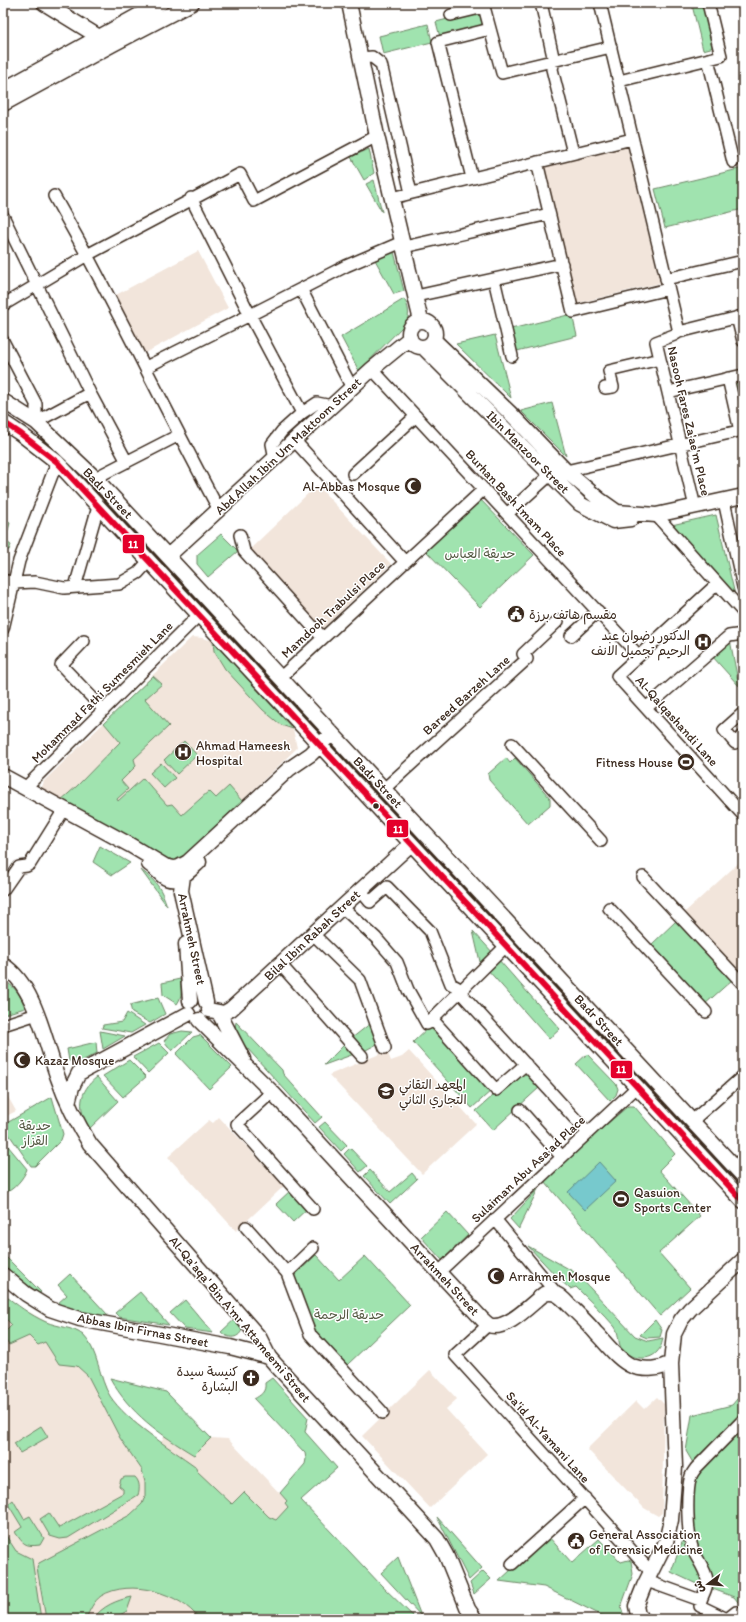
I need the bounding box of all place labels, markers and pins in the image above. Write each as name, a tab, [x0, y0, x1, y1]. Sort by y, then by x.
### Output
mosque icon: Al-Abbas Mosque	[403, 476, 423, 496]
place label: Al-Abbas Mosque	[303, 479, 400, 494]
public building icon: مقسم هاتف برزة	[506, 604, 526, 624]
place label: مقسم هاتف برزة	[529, 607, 617, 625]
place label: الدكتور رضوان عبد الرحيم تجميل الانف	[591, 628, 690, 661]
hospital icon: الدكتور رضوان عبد الرحيم تجميل الانف	[693, 632, 713, 652]
place label: Ahmad Hameesh Hospital	[196, 738, 290, 768]
hospital icon: Ahmad Hameesh Hospital	[173, 742, 193, 762]
sports icon: Fitness House	[676, 752, 696, 772]
place label: Fitness House	[596, 755, 673, 770]
unlabelled marker	[371, 801, 381, 811]
mosque icon: Kazaz Mosque	[12, 1050, 32, 1070]
place label: Kazaz Mosque	[35, 1053, 114, 1068]
place label: المعهد التقاني التجاري الثاني	[399, 1077, 467, 1111]
school or university icon: المعهد التقاني التجاري الثاني	[376, 1081, 396, 1101]
place label: Qasuion Sports Center	[634, 1185, 712, 1215]
sports icon: Qasuion Sports Center	[611, 1189, 631, 1209]
mosque icon: Arrahmeh Mosque	[486, 1266, 506, 1286]
place label: Arrahmeh Mosque	[509, 1269, 610, 1284]
place label: كنيسة سيدة البشارة	[176, 1364, 238, 1395]
church icon: كنيسة سيدة البشارة	[241, 1368, 261, 1388]
place label: General Association of Forensic Medicine	[589, 1527, 703, 1557]
public building icon: General Association of Forensic Medicine	[566, 1531, 586, 1551]

